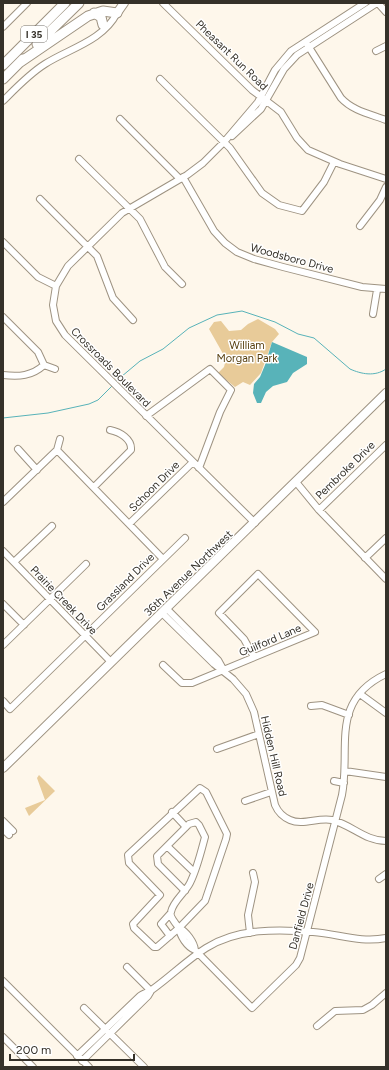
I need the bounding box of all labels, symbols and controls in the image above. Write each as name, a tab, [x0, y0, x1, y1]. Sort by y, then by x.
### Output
street label: Pheasant Run Road	[193, 18, 270, 93]
road number: I 35	[21, 26, 47, 42]
street label: Woodsboro Drive	[249, 241, 335, 276]
street label: Crossroads Boulevard	[68, 325, 153, 410]
park label: William Morgan Park	[216, 339, 278, 365]
street label: Pembroke Drive	[313, 439, 378, 502]
street label: Schoon Drive	[126, 458, 182, 514]
street label: 36th Avenue Northwest	[141, 528, 235, 619]
street label: Grassland Drive	[94, 551, 157, 614]
street label: Prairie Creek Drive	[28, 563, 100, 637]
street label: Guilford Lane	[237, 622, 303, 659]
street label: Hidden Hill Road	[258, 715, 289, 798]
street label: Danfield Drive	[286, 881, 317, 951]
scale bar	[10, 1036, 134, 1062]
text: 200 m	[16, 1043, 51, 1057]

